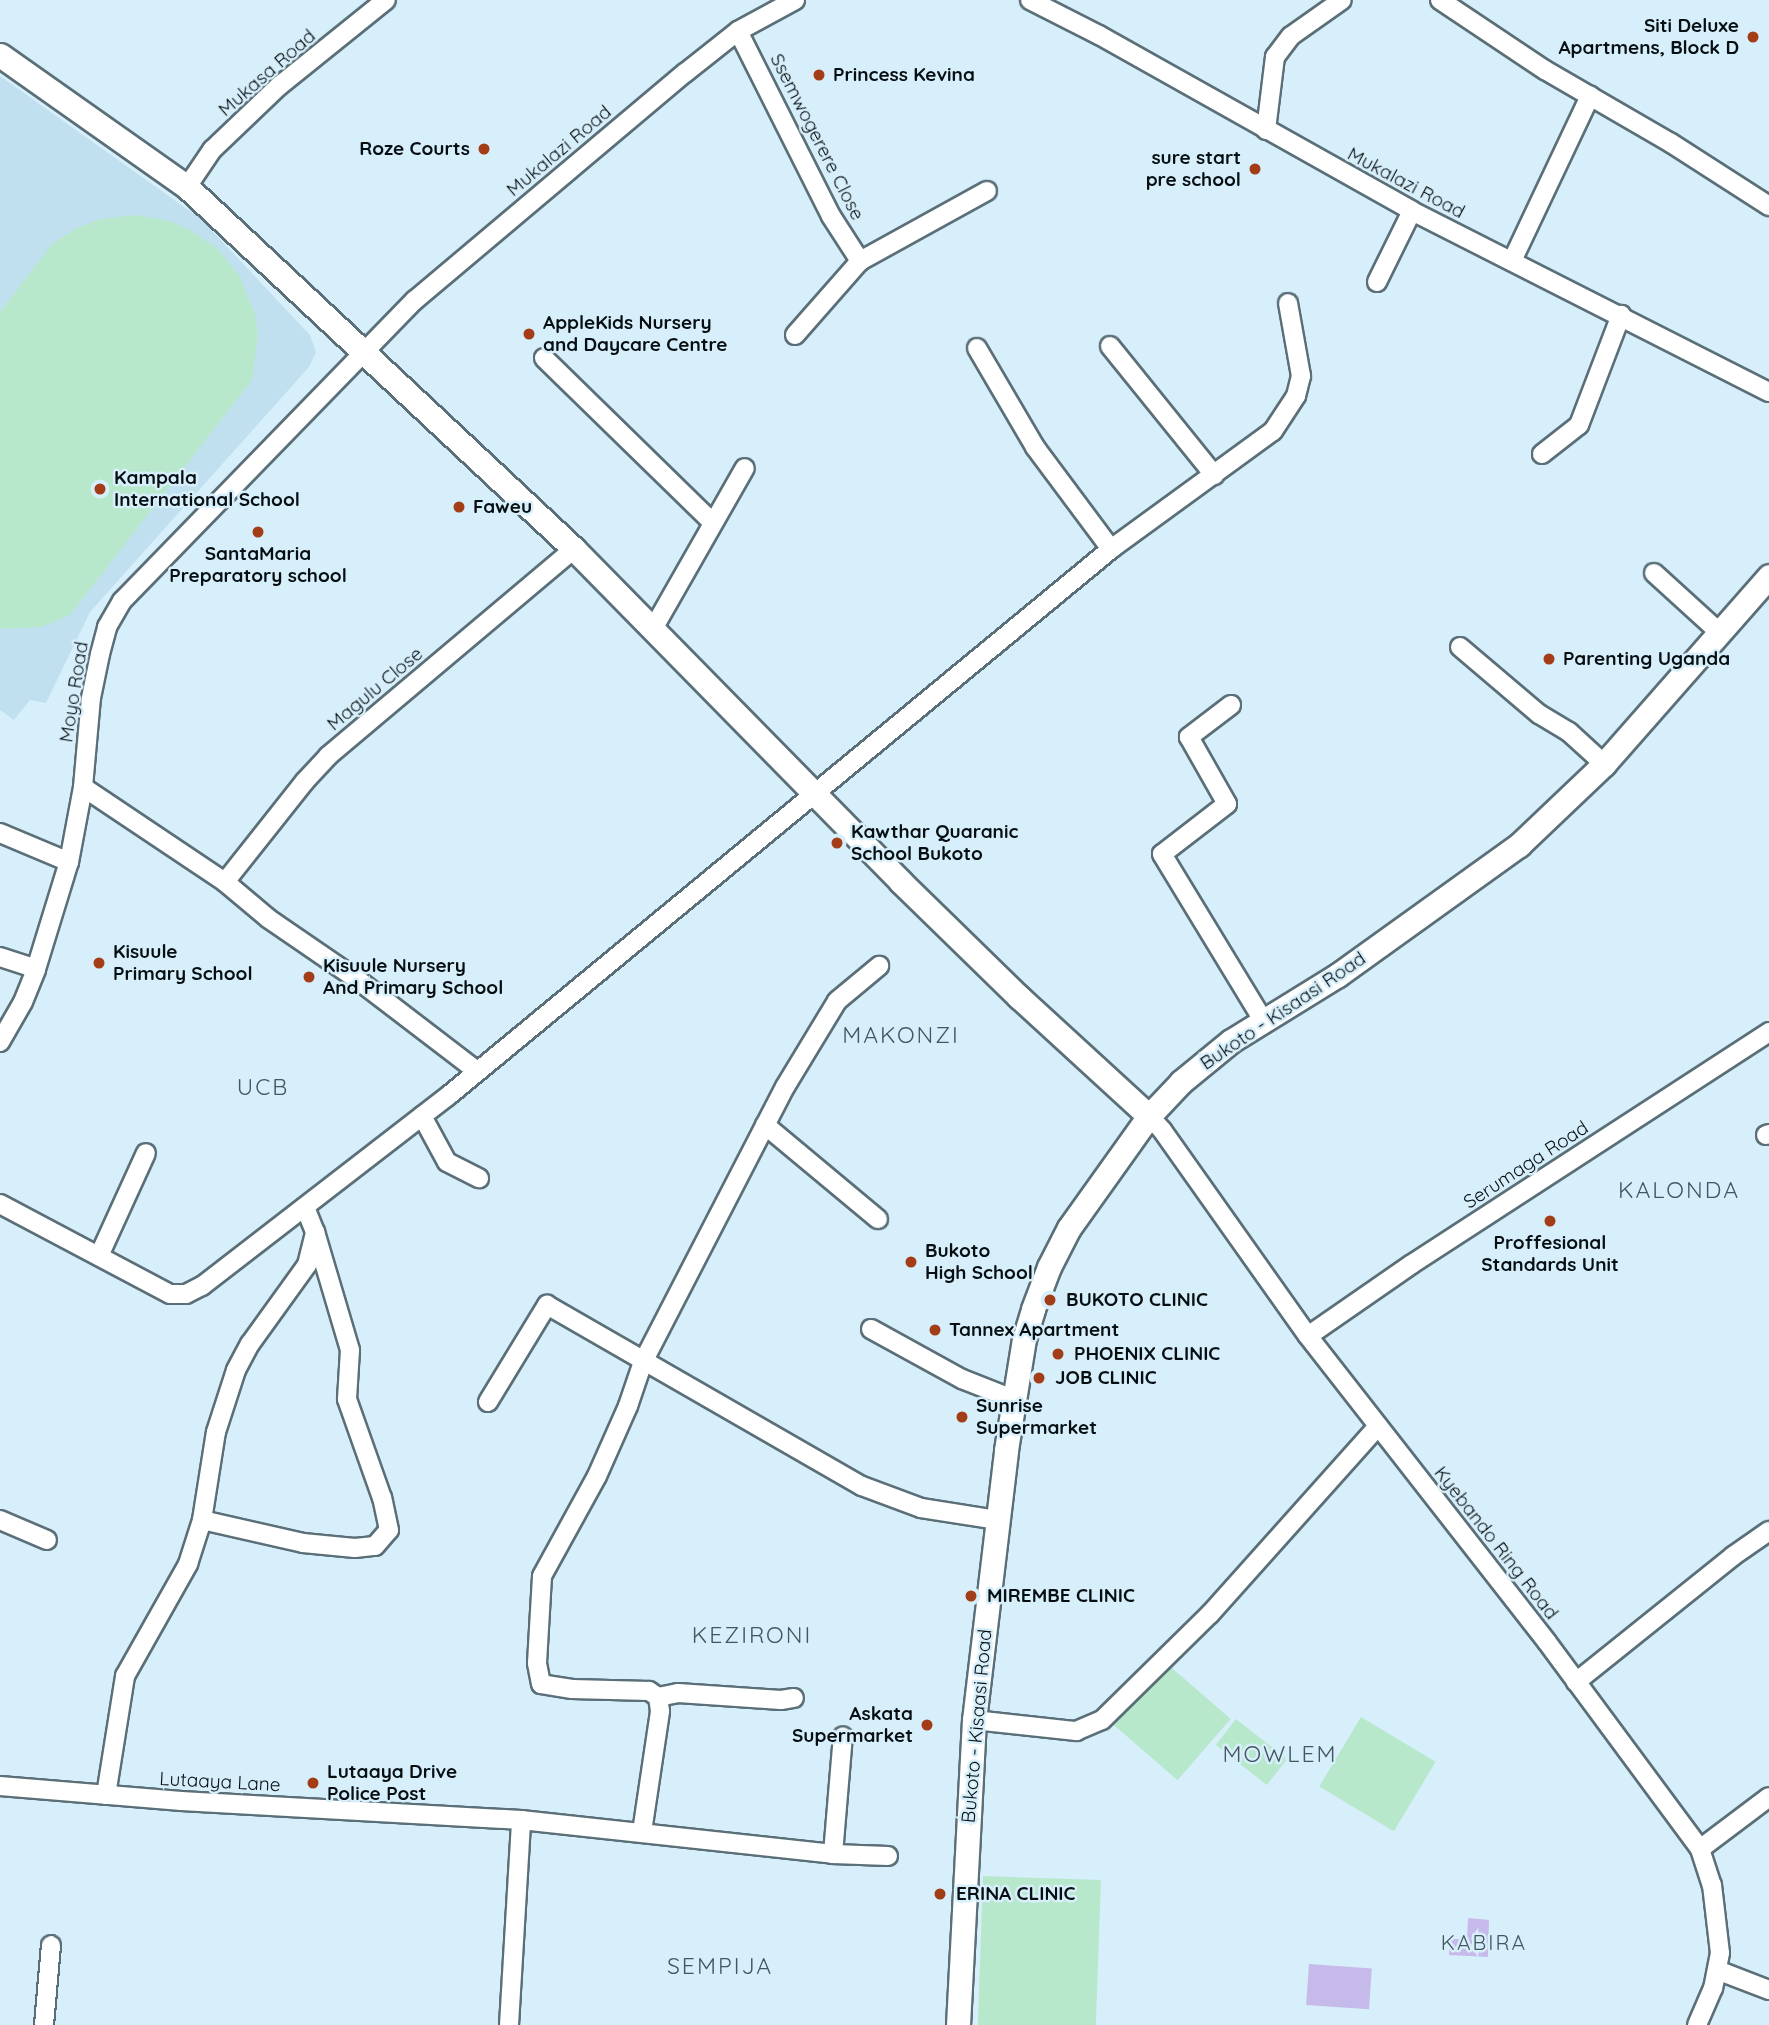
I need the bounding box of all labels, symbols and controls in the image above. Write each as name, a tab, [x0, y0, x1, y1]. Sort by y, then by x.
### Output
place label: Siti Deluxe Apartmens, Block D	[1558, 15, 1739, 59]
street label: Mukasa Road	[214, 25, 320, 121]
marker: Siti Deluxe Apartmens, Block D	[1745, 29, 1761, 45]
street label: Ssemwogerere Close	[765, 50, 869, 224]
place label: Princess Kevina	[833, 64, 975, 86]
marker: Princess Kevina	[811, 67, 827, 83]
street label: Mukalazi Road	[502, 101, 616, 201]
place label: Roze Courts	[359, 138, 470, 160]
marker: Roze Courts	[476, 141, 492, 157]
street label: Mukalazi Road	[1343, 143, 1469, 223]
place label: sure start pre school	[1146, 147, 1241, 191]
marker: sure start pre school	[1247, 161, 1263, 177]
place label: AppleKids Nursery and Daycare Centre	[543, 312, 728, 356]
marker: AppleKids Nursery and Daycare Centre	[521, 326, 537, 342]
place label: Kampala International School	[114, 467, 300, 511]
marker: Kampala International School	[92, 481, 108, 497]
place label: Faweu	[473, 496, 532, 518]
marker: Faweu	[451, 499, 467, 515]
marker: SantaMaria Preparatory school	[250, 524, 266, 540]
place label: SantaMaria Preparatory school	[169, 543, 347, 587]
street label: Moyo Road	[55, 640, 93, 744]
street label: Magulu Close	[323, 642, 427, 736]
place label: Parenting Uganda	[1563, 648, 1730, 670]
marker: Parenting Uganda	[1541, 651, 1557, 667]
place label: Kawthar Quaranic School Bukoto	[851, 821, 1018, 865]
marker: Kawthar Quaranic School Bukoto	[829, 835, 845, 851]
place label: Kisuule Primary School	[113, 941, 253, 985]
street label: Bukoto - Kisaasi Road	[1196, 947, 1370, 1075]
marker: Kisuule Primary School	[91, 955, 107, 971]
place label: Kisuule Nursery And Primary School	[323, 955, 503, 999]
marker: Kisuule Nursery And Primary School	[301, 969, 317, 985]
district label: MAKONZI	[843, 1021, 959, 1049]
district label: UCB	[237, 1073, 289, 1101]
street label: Serumaga Road	[1459, 1116, 1593, 1214]
district label: KALONDA	[1619, 1176, 1739, 1204]
marker: Proffesional Standards Unit	[1542, 1213, 1558, 1229]
place label: Proffesional Standards Unit	[1481, 1232, 1619, 1276]
place label: Bukoto High School	[925, 1240, 1033, 1284]
marker: Bukoto High School	[903, 1254, 919, 1270]
place label: BUKOTO CLINIC	[1066, 1289, 1208, 1311]
marker: BUKOTO CLINIC	[1040, 1290, 1060, 1310]
place label: Tannex Apartment	[949, 1319, 1119, 1341]
marker: Tannex Apartment	[927, 1322, 943, 1338]
place label: PHOENIX CLINIC	[1074, 1343, 1220, 1365]
marker: PHOENIX CLINIC	[1048, 1344, 1068, 1364]
place label: JOB CLINIC	[1055, 1367, 1157, 1389]
marker: JOB CLINIC	[1029, 1368, 1049, 1388]
place label: Sunrise Supermarket	[976, 1395, 1097, 1439]
marker: Sunrise Supermarket	[954, 1409, 970, 1425]
street label: Kyebando Ring Road	[1429, 1462, 1563, 1624]
place label: MIREMBE CLINIC	[987, 1585, 1135, 1607]
marker: MIREMBE CLINIC	[961, 1586, 981, 1606]
district label: KEZIRONI	[693, 1621, 811, 1649]
street label: Bukoto - Kisaasi Road	[957, 1628, 997, 1824]
place label: Askata Supermarket	[792, 1703, 913, 1747]
marker: Askata Supermarket	[919, 1717, 935, 1733]
district label: MOWLEM	[1223, 1740, 1337, 1768]
place label: Lutaaya Drive Police Post	[327, 1761, 457, 1805]
street label: Lutaaya Lane	[159, 1767, 281, 1797]
marker: Lutaaya Drive Police Post	[305, 1775, 321, 1791]
place label: ERINA CLINIC	[956, 1883, 1075, 1905]
marker: ERINA CLINIC	[930, 1884, 950, 1904]
district label: KABIRA	[1442, 1929, 1526, 1955]
district label: SEMPIJA	[668, 1952, 772, 1980]

